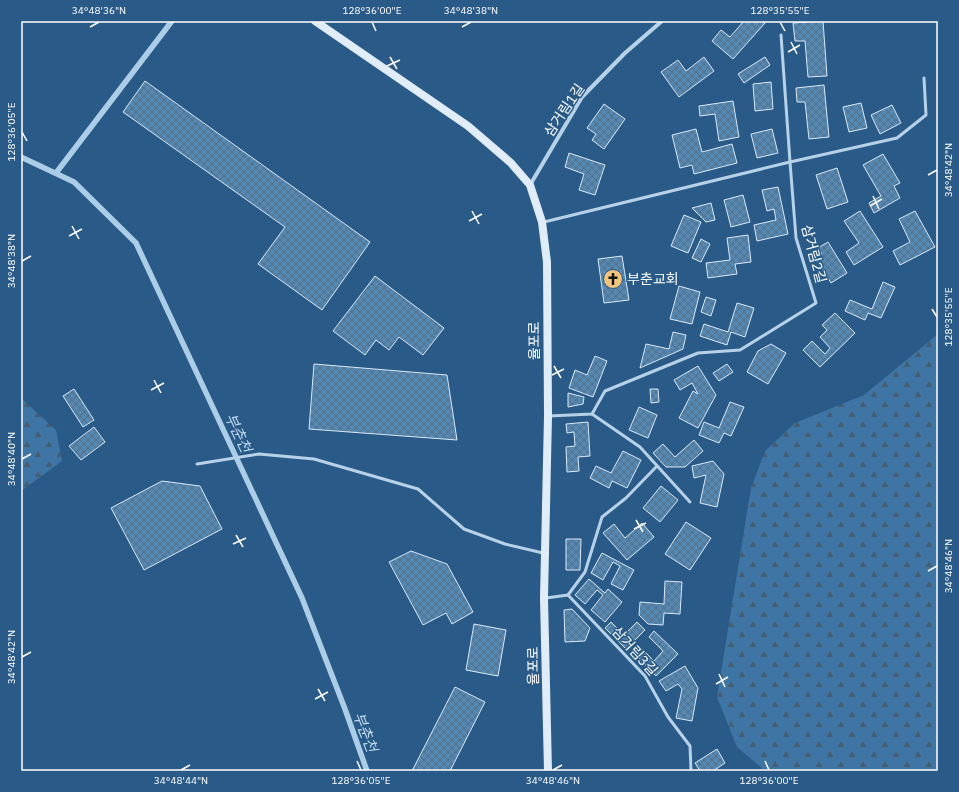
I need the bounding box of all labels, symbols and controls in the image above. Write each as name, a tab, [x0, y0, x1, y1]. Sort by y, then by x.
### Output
text: 34°48'36"N	[72, 4, 126, 17]
text: 128°36'00"E	[342, 4, 402, 17]
text: 34°48'38"N	[444, 4, 498, 17]
text: 128°35'55"E	[750, 4, 810, 17]
street label: 삼거림1길	[540, 80, 588, 140]
text: 128°36'05"E	[5, 102, 18, 162]
text: 34°48'42"N	[942, 143, 955, 197]
street label: 삼거림2길	[798, 223, 830, 285]
text: 34°48'38"N	[5, 234, 18, 288]
church icon: 부춘교회	[602, 268, 624, 290]
place label: 부춘교회	[627, 270, 679, 288]
text: 128°35'55"E	[942, 287, 955, 347]
street label: 율포로	[525, 322, 543, 360]
water label: 부춘천	[221, 410, 257, 458]
text: 34°48'40"N	[5, 432, 18, 486]
text: 34°48'46"N	[942, 539, 955, 593]
street label: 삼거림3길	[608, 623, 662, 679]
text: 34°48'42"N	[5, 630, 18, 684]
street label: 율포로	[524, 646, 542, 685]
water label: 부춘천	[349, 709, 383, 757]
text: 34°48'44"N	[154, 774, 208, 787]
text: 128°36'05"E	[331, 774, 391, 787]
text: 34°48'46"N	[526, 774, 580, 787]
text: 128°36'00"E	[739, 774, 799, 787]

